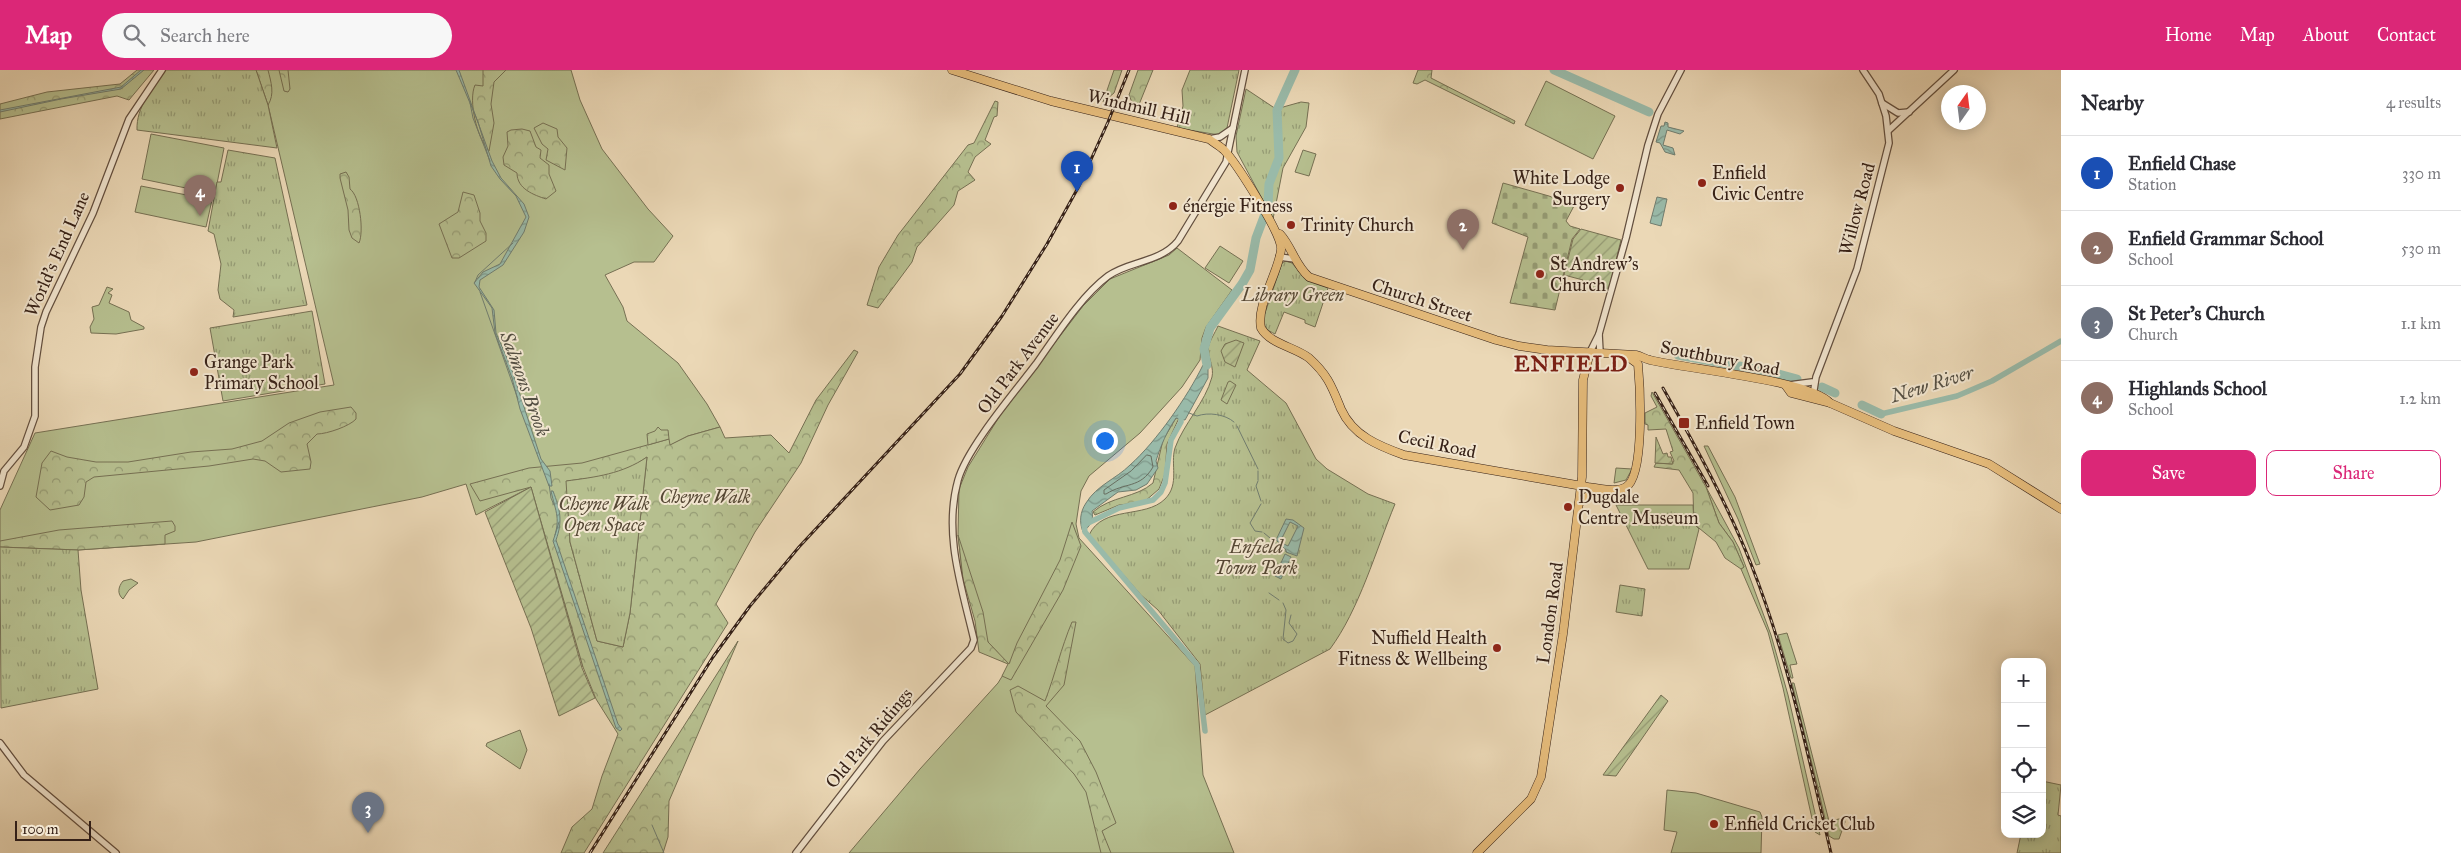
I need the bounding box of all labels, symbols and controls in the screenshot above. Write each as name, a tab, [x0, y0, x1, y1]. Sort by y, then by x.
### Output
search box	[102, 13, 452, 58]
text: Map	[25, 20, 72, 50]
icon: search	[120, 21, 148, 49]
text: Search here	[160, 24, 250, 47]
text: Home	[2165, 24, 2212, 46]
text: Map	[2240, 24, 2275, 46]
text: About	[2303, 24, 2349, 46]
text: Contact	[2377, 24, 2436, 46]
street label: Windmill Hill	[1085, 84, 1193, 130]
north arrow	[1941, 85, 1986, 130]
text: Nearby	[2081, 90, 2144, 116]
text: 4 results	[2386, 93, 2441, 112]
pin: 1	[1061, 151, 1093, 192]
text: Enfield Chase	[2128, 152, 2236, 175]
street label: Willow Road	[1834, 160, 1880, 258]
place label: Enfield Civic Centre	[1712, 162, 1804, 205]
text: 1	[2094, 164, 2100, 183]
text: 330 m	[2402, 164, 2441, 183]
place label: White Lodge Surgery	[1513, 167, 1611, 211]
pin: 4	[184, 175, 216, 216]
text: Station	[2128, 175, 2176, 194]
marker: Enfield Civic Centre	[1696, 177, 1708, 189]
marker: White Lodge Surgery	[1614, 182, 1626, 194]
street label: World's End Lane	[20, 188, 94, 320]
place label: énergie Fitness	[1183, 195, 1293, 218]
marker: énergie Fitness	[1167, 200, 1179, 212]
pin: 2	[1447, 209, 1479, 250]
place label: Trinity Church	[1301, 214, 1414, 236]
marker: Trinity Church	[1285, 219, 1297, 231]
text: Enfield Grammar School	[2128, 227, 2324, 250]
text: 2	[2093, 239, 2101, 258]
text: 530 m	[2401, 239, 2441, 258]
text: School	[2128, 250, 2173, 269]
place label: St Andrew's Church	[1550, 253, 1639, 296]
marker: St Andrew's Church	[1534, 268, 1546, 280]
street label: Church Street	[1369, 273, 1476, 327]
park label: Library Green	[1241, 284, 1345, 306]
text: St Peter's Church	[2128, 302, 2265, 325]
street label: Old Park Avenue	[973, 308, 1063, 418]
text: 3	[2094, 314, 2100, 333]
text: 1.1 km	[2401, 314, 2441, 333]
text: Church	[2128, 325, 2178, 344]
water label: Salmons Brook	[495, 327, 555, 440]
street label: Southbury Road	[1658, 336, 1782, 380]
district label: ENFIELD	[1514, 350, 1628, 377]
place label: Grange Park Primary School	[204, 351, 319, 394]
water label: New River	[1887, 360, 1977, 408]
marker: Grange Park Primary School	[188, 366, 200, 378]
text: Highlands School	[2128, 377, 2267, 400]
text: 4	[2093, 389, 2101, 408]
text: 1.2 km	[2399, 389, 2441, 408]
text: School	[2128, 400, 2173, 419]
place label: Enfield Town	[1695, 412, 1795, 434]
marker: Enfield Town	[1677, 416, 1691, 430]
street label: Cecil Road	[1396, 425, 1478, 463]
your location	[1092, 428, 1118, 454]
button: Save	[2081, 450, 2256, 496]
button: Share	[2266, 450, 2441, 496]
park label: Cheyne Walk	[660, 486, 750, 508]
place label: Dugdale Centre Museum	[1578, 486, 1699, 529]
park label: Cheyne Walk Open Space	[559, 493, 649, 537]
marker: Dugdale Centre Museum	[1562, 501, 1574, 513]
park label: Enfield Town Park	[1214, 536, 1298, 579]
street label: London Road	[1532, 561, 1568, 665]
place label: Nuffield Health Fitness & Wellbeing	[1338, 627, 1488, 671]
marker: Nuffield Health Fitness & Wellbeing	[1491, 642, 1503, 654]
map controls	[2001, 658, 2046, 838]
button: +	[2001, 658, 2046, 703]
street label: Old Park Ridings	[821, 683, 918, 793]
button: −	[2001, 703, 2046, 748]
button: locate	[2001, 748, 2046, 793]
pin: 3	[352, 792, 384, 833]
button: layers	[2001, 793, 2046, 838]
place label: Enfield Cricket Club	[1724, 813, 1875, 835]
scale bar	[15, 818, 91, 841]
marker: Enfield Cricket Club	[1708, 818, 1720, 830]
text: 100 m	[22, 821, 59, 838]

